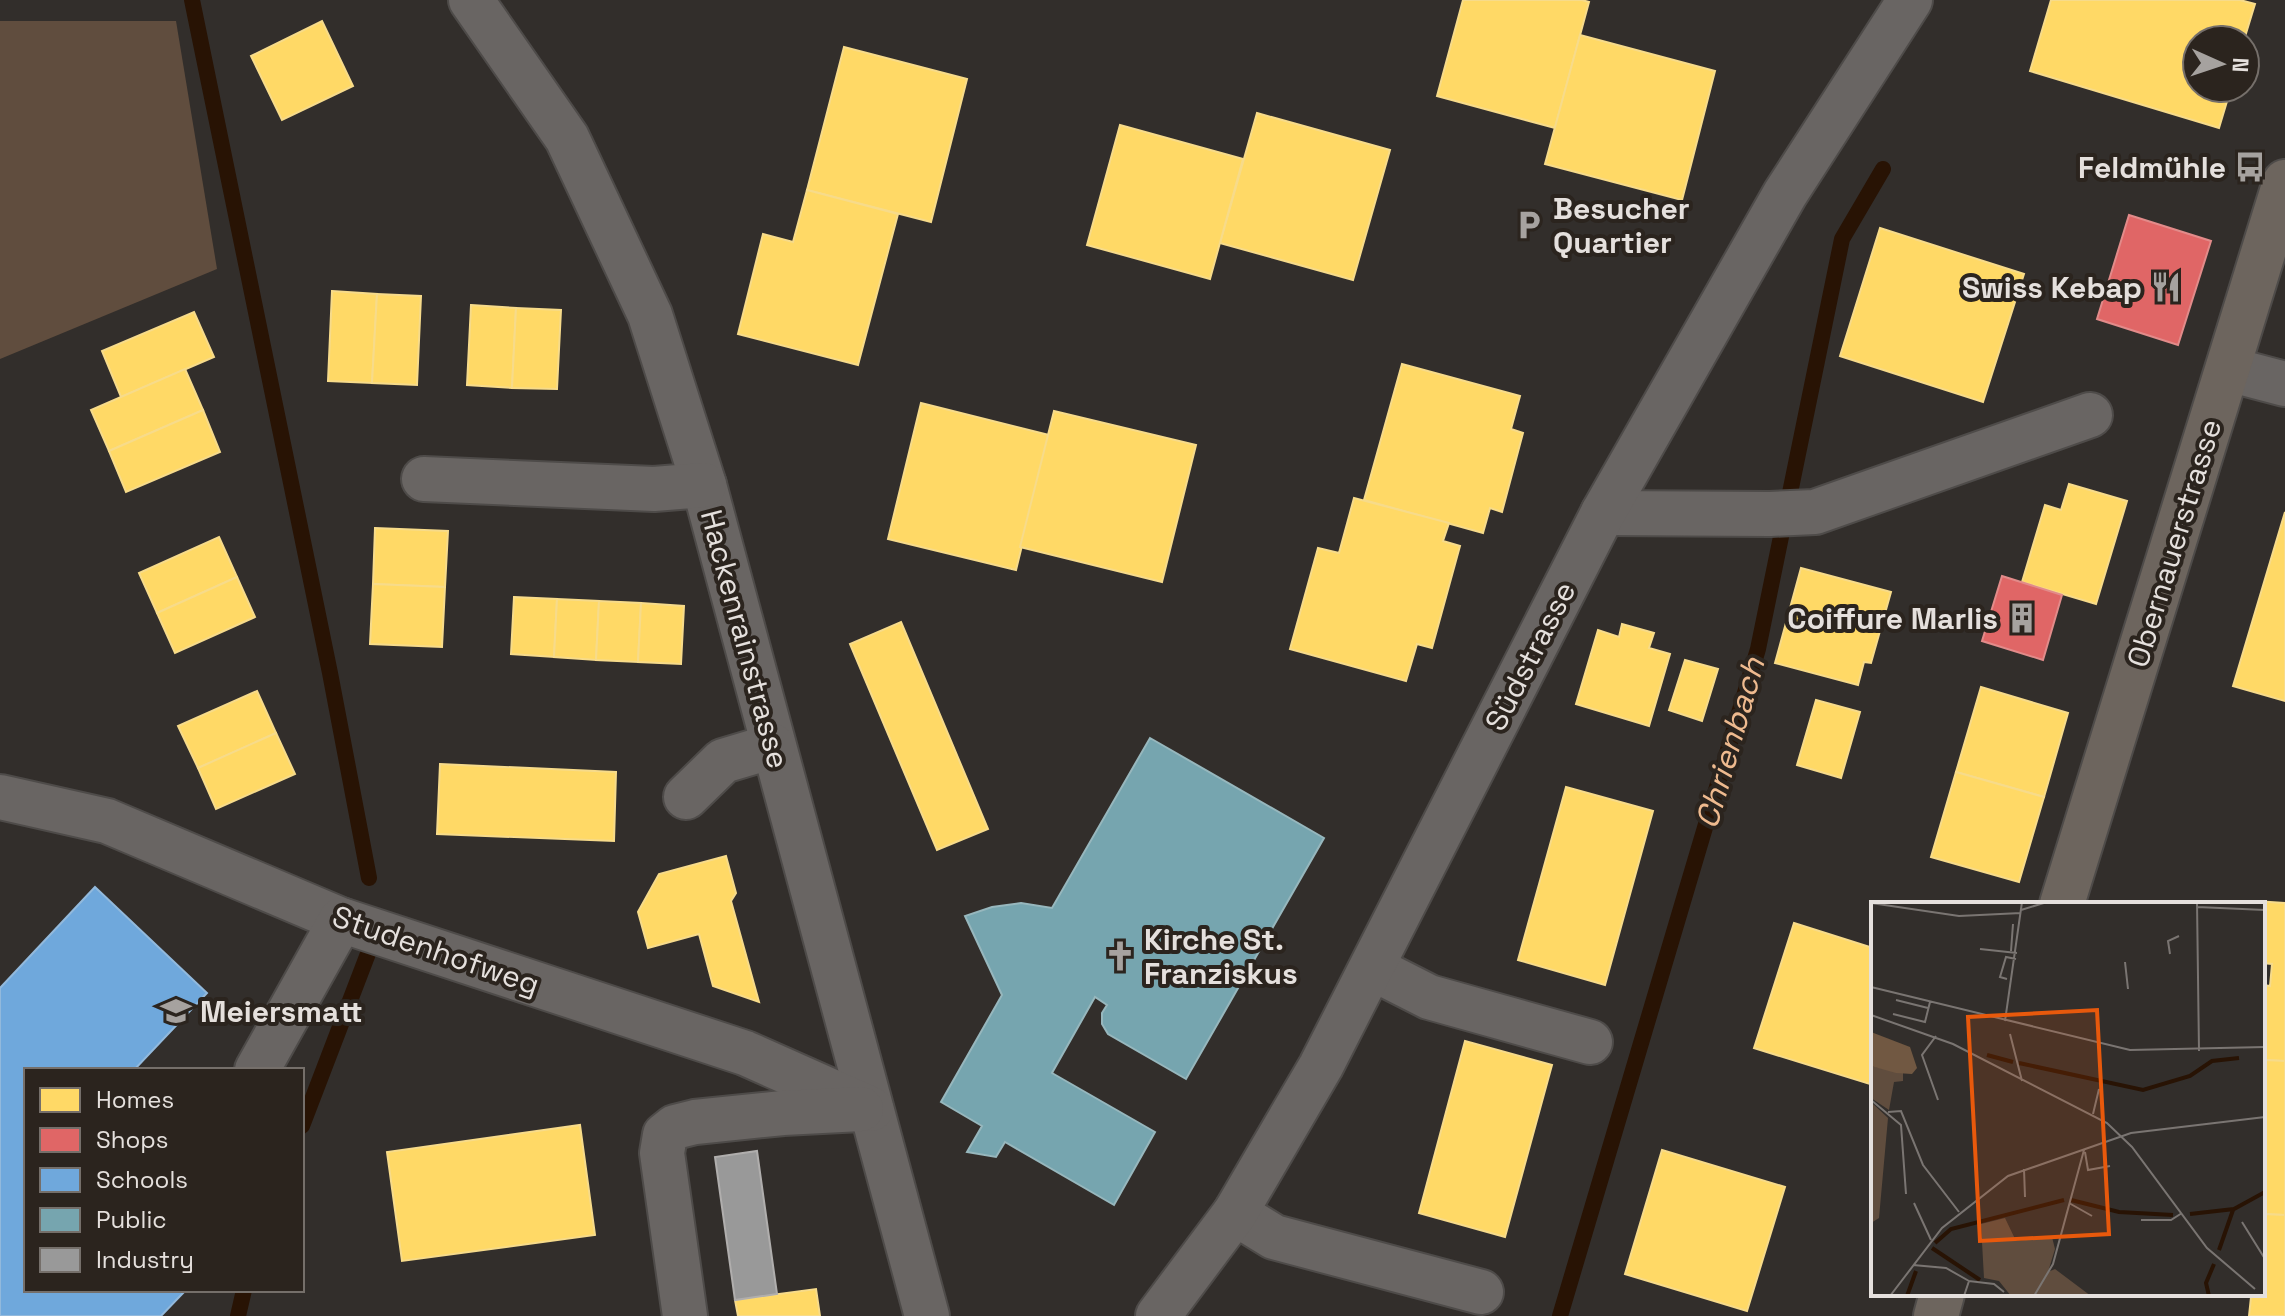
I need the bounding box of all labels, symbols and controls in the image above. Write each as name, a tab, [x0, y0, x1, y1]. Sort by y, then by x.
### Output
north arrow	[2181, 24, 2261, 104]
text: N	[2227, 57, 2255, 73]
place label: Feldmühle	[2078, 148, 2226, 187]
bus stop icon: Feldmühle	[2233, 150, 2267, 184]
place label: Besucher Quartier	[1553, 189, 1690, 262]
parking icon: Besucher Quartier	[1512, 208, 1546, 242]
place label: Swiss Kebap	[1962, 268, 2142, 307]
restaurant icon: Swiss Kebap	[2149, 270, 2183, 304]
street label: Obernauerstrasse	[2118, 414, 2230, 672]
street label: Hackenrainstrasse	[692, 505, 798, 773]
street label: Südstrasse	[1476, 575, 1584, 737]
place label: Coiffure Marlis	[1787, 599, 1998, 638]
building icon: Coiffure Marlis	[2005, 601, 2039, 635]
water label: Chrienbach	[1687, 652, 1774, 833]
street label: Studenhofweg	[327, 896, 545, 1004]
inset map	[1871, 902, 2265, 1296]
place label: Kirche St. Franziskus	[1144, 920, 1298, 993]
church icon: Kirche St. Franziskus	[1103, 939, 1137, 973]
place label: Meiersmatt	[200, 992, 363, 1031]
school or university icon: Meiersmatt	[159, 994, 193, 1028]
legend	[24, 1068, 304, 1292]
text: Homes	[96, 1084, 174, 1115]
text: Shops	[96, 1124, 168, 1155]
text: Schools	[96, 1164, 188, 1195]
text: Public	[96, 1204, 167, 1235]
text: Industry	[96, 1244, 194, 1275]

